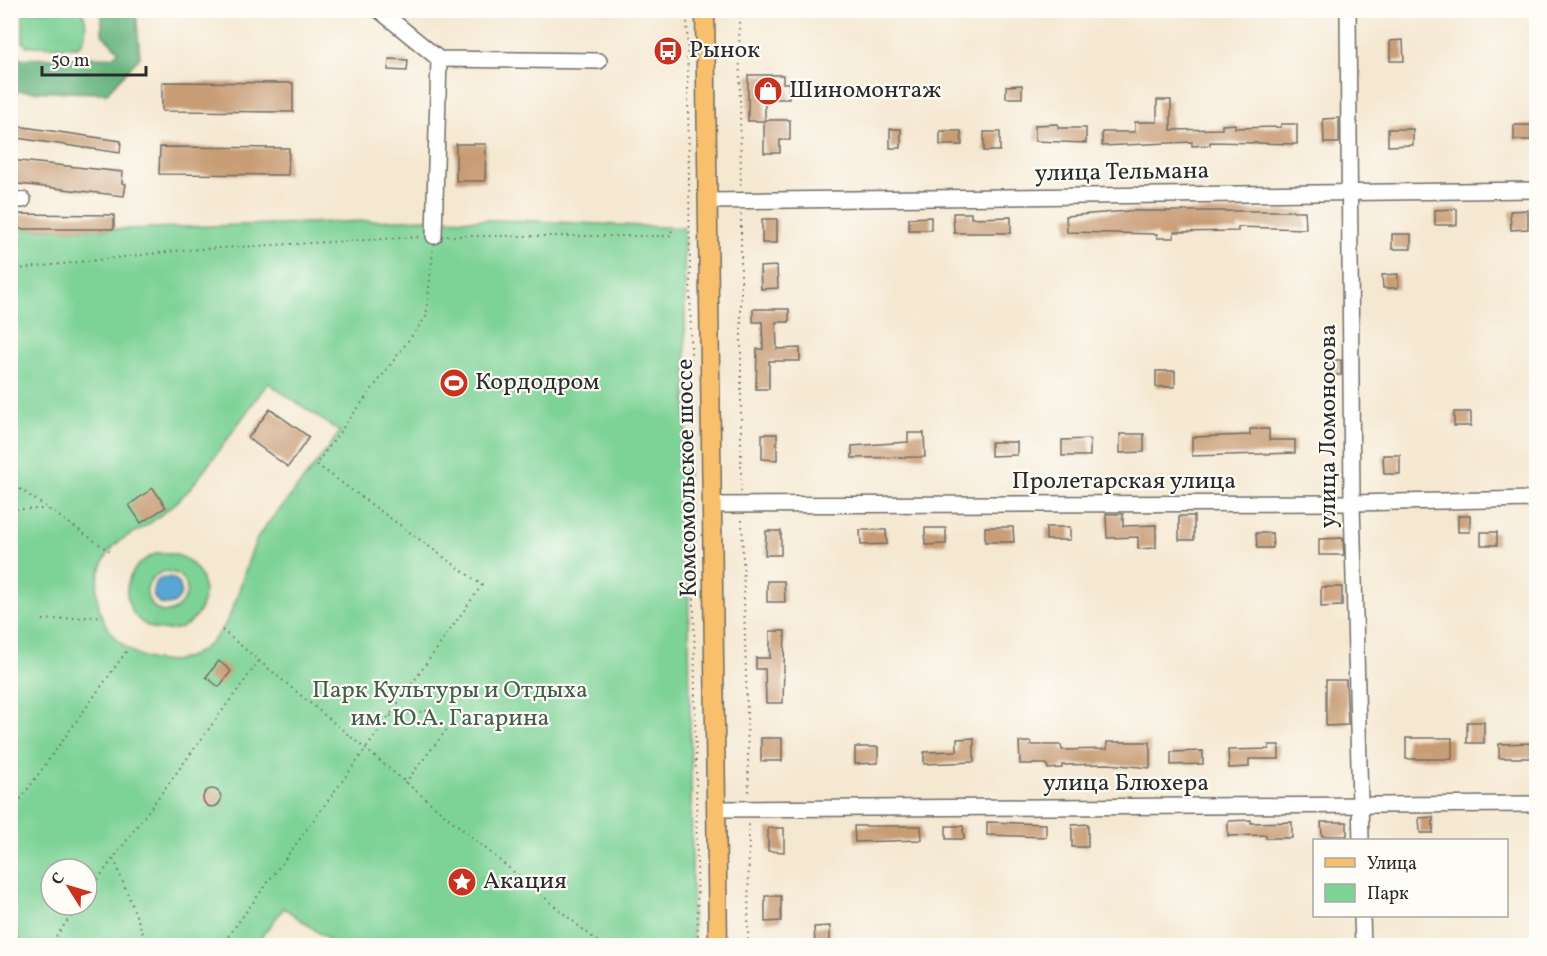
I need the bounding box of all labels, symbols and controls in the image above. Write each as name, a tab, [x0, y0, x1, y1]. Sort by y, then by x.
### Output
place label: Рынок	[689, 34, 760, 68]
bus stop icon: Рынок	[652, 35, 684, 67]
scale bar	[42, 39, 146, 77]
text: 50 m	[51, 49, 90, 74]
place label: Шиномонтаж	[789, 74, 941, 108]
shop icon: Шиномонтаж	[752, 75, 784, 107]
street label: улица Тельмана	[1034, 154, 1210, 192]
street label: улица Ломоносова	[1312, 324, 1346, 528]
street label: Комсомольское шоссе	[669, 358, 707, 598]
place label: Кордодром	[475, 366, 599, 400]
sports icon: Кордодром	[438, 367, 470, 399]
street label: Пролетарская улица	[1012, 465, 1236, 499]
park label: Парк Культуры и Отдыха им. Ю.А. Гагарина	[312, 674, 588, 736]
street label: улица Блюхера	[1043, 767, 1209, 801]
legend	[1313, 839, 1508, 917]
text: Улица	[1367, 852, 1417, 877]
north arrow	[39, 857, 99, 917]
place label: Акация	[483, 865, 567, 899]
place icon: Акация	[446, 866, 478, 898]
text: С	[47, 868, 71, 890]
text: Парк	[1367, 882, 1409, 907]

